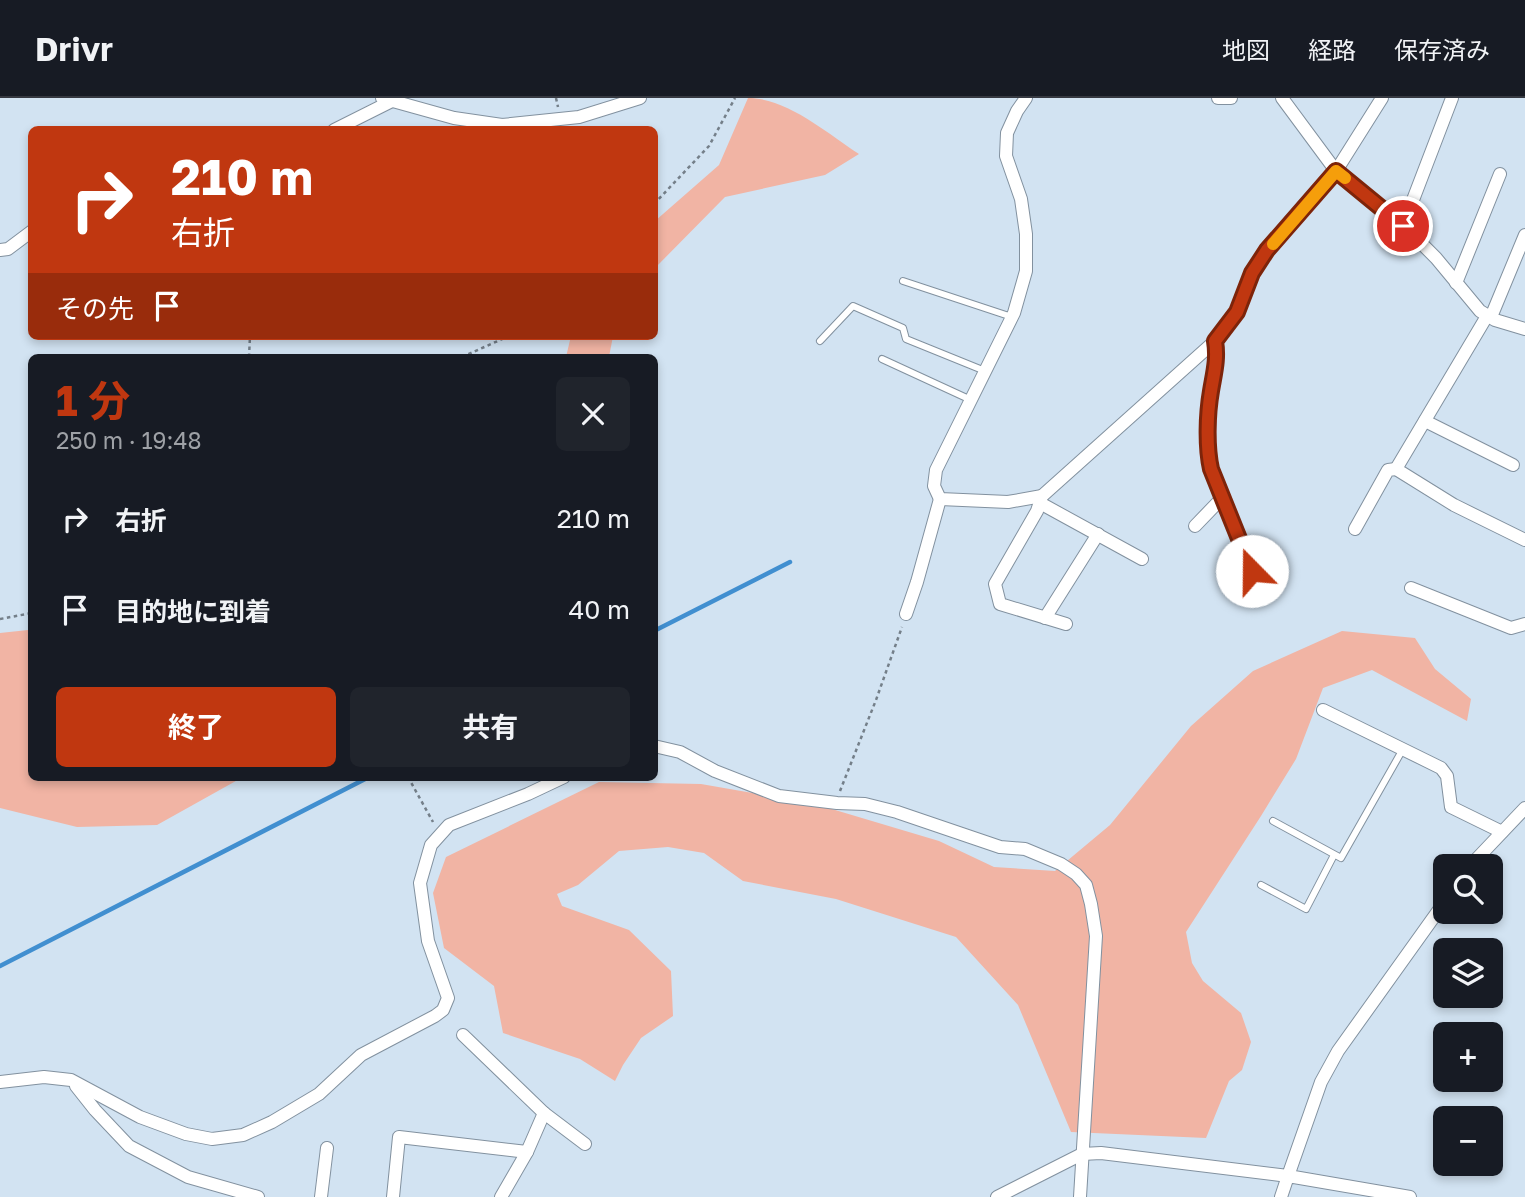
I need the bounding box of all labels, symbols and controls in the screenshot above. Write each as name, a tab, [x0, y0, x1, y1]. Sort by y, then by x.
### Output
text: Drivr	[35, 29, 113, 68]
text: 地図	[1222, 35, 1270, 64]
text: 経路	[1308, 35, 1356, 64]
text: 保存済み	[1394, 35, 1490, 64]
text: 210 m	[171, 147, 313, 206]
icon: right	[56, 154, 147, 245]
pin	[1373, 196, 1433, 256]
icon: arrive	[1384, 207, 1422, 245]
text: 右折	[171, 213, 235, 251]
icon: arrive	[148, 287, 186, 325]
text: その先	[56, 293, 134, 324]
text: 1 分	[56, 375, 130, 425]
button: close	[556, 377, 630, 451]
text: 250 m · 19:48	[56, 426, 201, 454]
icon: right	[56, 500, 94, 538]
text: 210 m	[557, 503, 630, 534]
text: 右折	[115, 505, 167, 536]
position arrow	[1215, 534, 1289, 608]
icon: arrive	[56, 591, 94, 629]
text: 40 m	[569, 594, 630, 625]
text: 目的地に到着	[115, 596, 271, 627]
button: 終了	[56, 687, 336, 767]
button: 共有	[350, 687, 630, 767]
map controls	[1433, 854, 1503, 1176]
button: search	[1433, 854, 1503, 924]
button: layers	[1433, 938, 1503, 1008]
button: +	[1433, 1022, 1503, 1092]
button: −	[1433, 1106, 1503, 1176]

